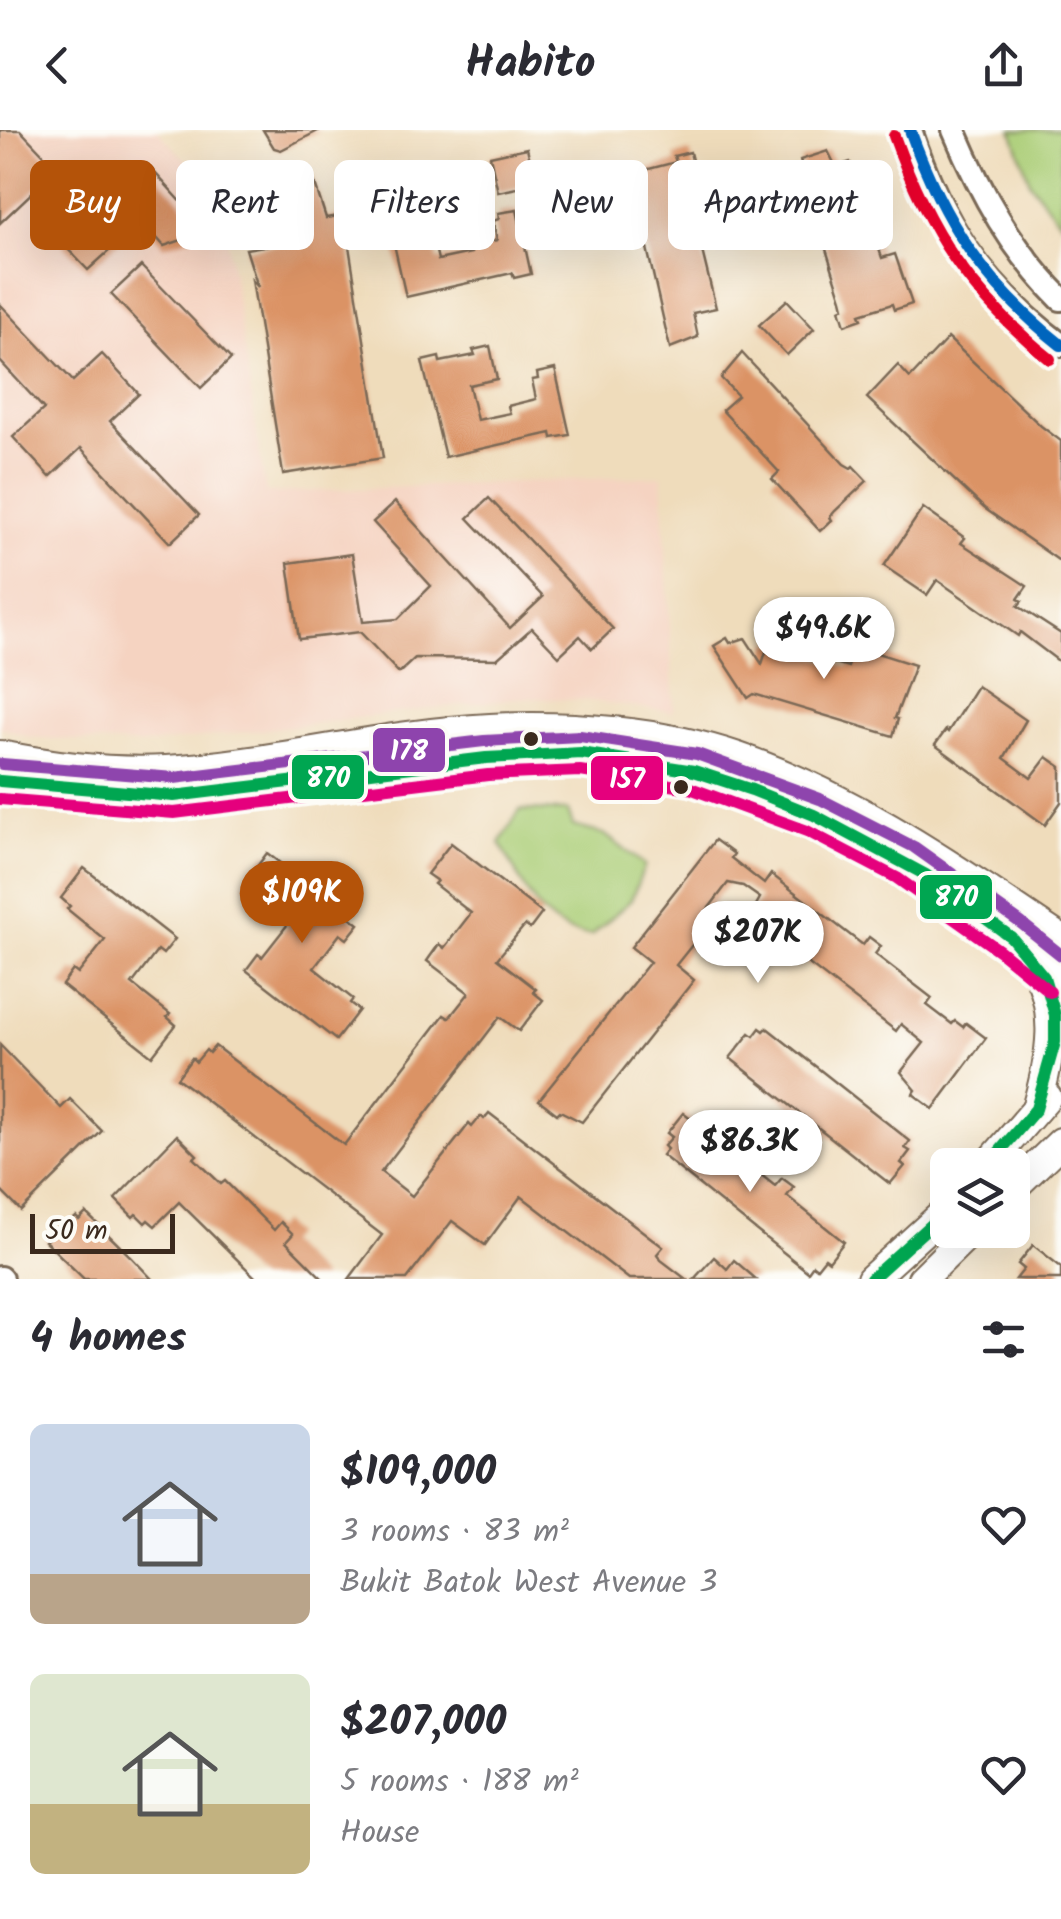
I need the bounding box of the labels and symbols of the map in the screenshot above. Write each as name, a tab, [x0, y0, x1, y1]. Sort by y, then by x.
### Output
pin: $49.6K	[743, 597, 905, 682]
line badge: 178	[371, 726, 447, 774]
unlabelled marker	[521, 729, 541, 749]
text: 178	[390, 730, 429, 775]
line badge: 870	[290, 753, 366, 801]
line badge: 157	[589, 754, 665, 802]
text: 870	[306, 757, 351, 802]
text: 157	[609, 758, 646, 803]
unlabelled marker	[671, 777, 691, 797]
pin: $109K	[232, 861, 372, 946]
line badge: 870	[918, 873, 994, 921]
text: 870	[934, 876, 979, 921]
pin: $207K	[688, 901, 828, 986]
pin: $86.3K	[669, 1110, 831, 1195]
scale bar	[30, 1209, 175, 1254]

